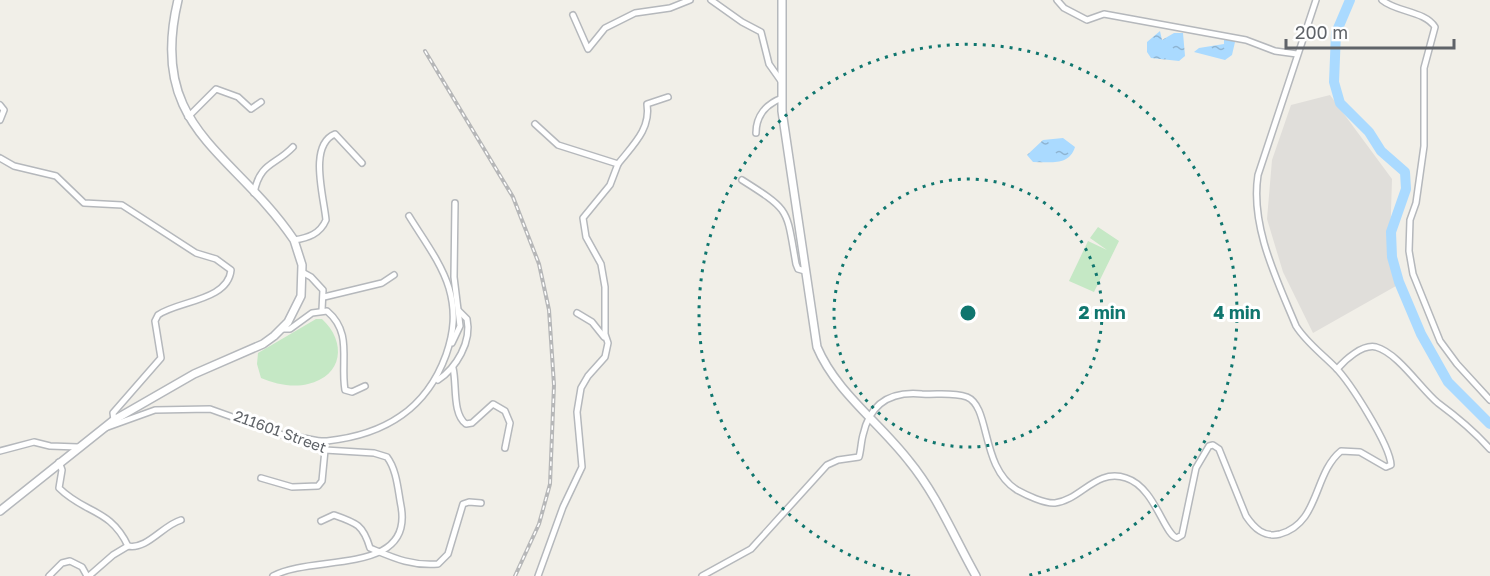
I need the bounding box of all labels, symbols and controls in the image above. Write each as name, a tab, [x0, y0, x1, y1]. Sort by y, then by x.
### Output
scale bar	[1286, 12, 1454, 50]
text: 200 m	[1295, 21, 1348, 43]
text: 2 min	[1078, 301, 1126, 323]
text: 4 min	[1213, 301, 1261, 323]
centre of rings	[958, 303, 978, 323]
street label: 211601 Street	[232, 406, 329, 456]

